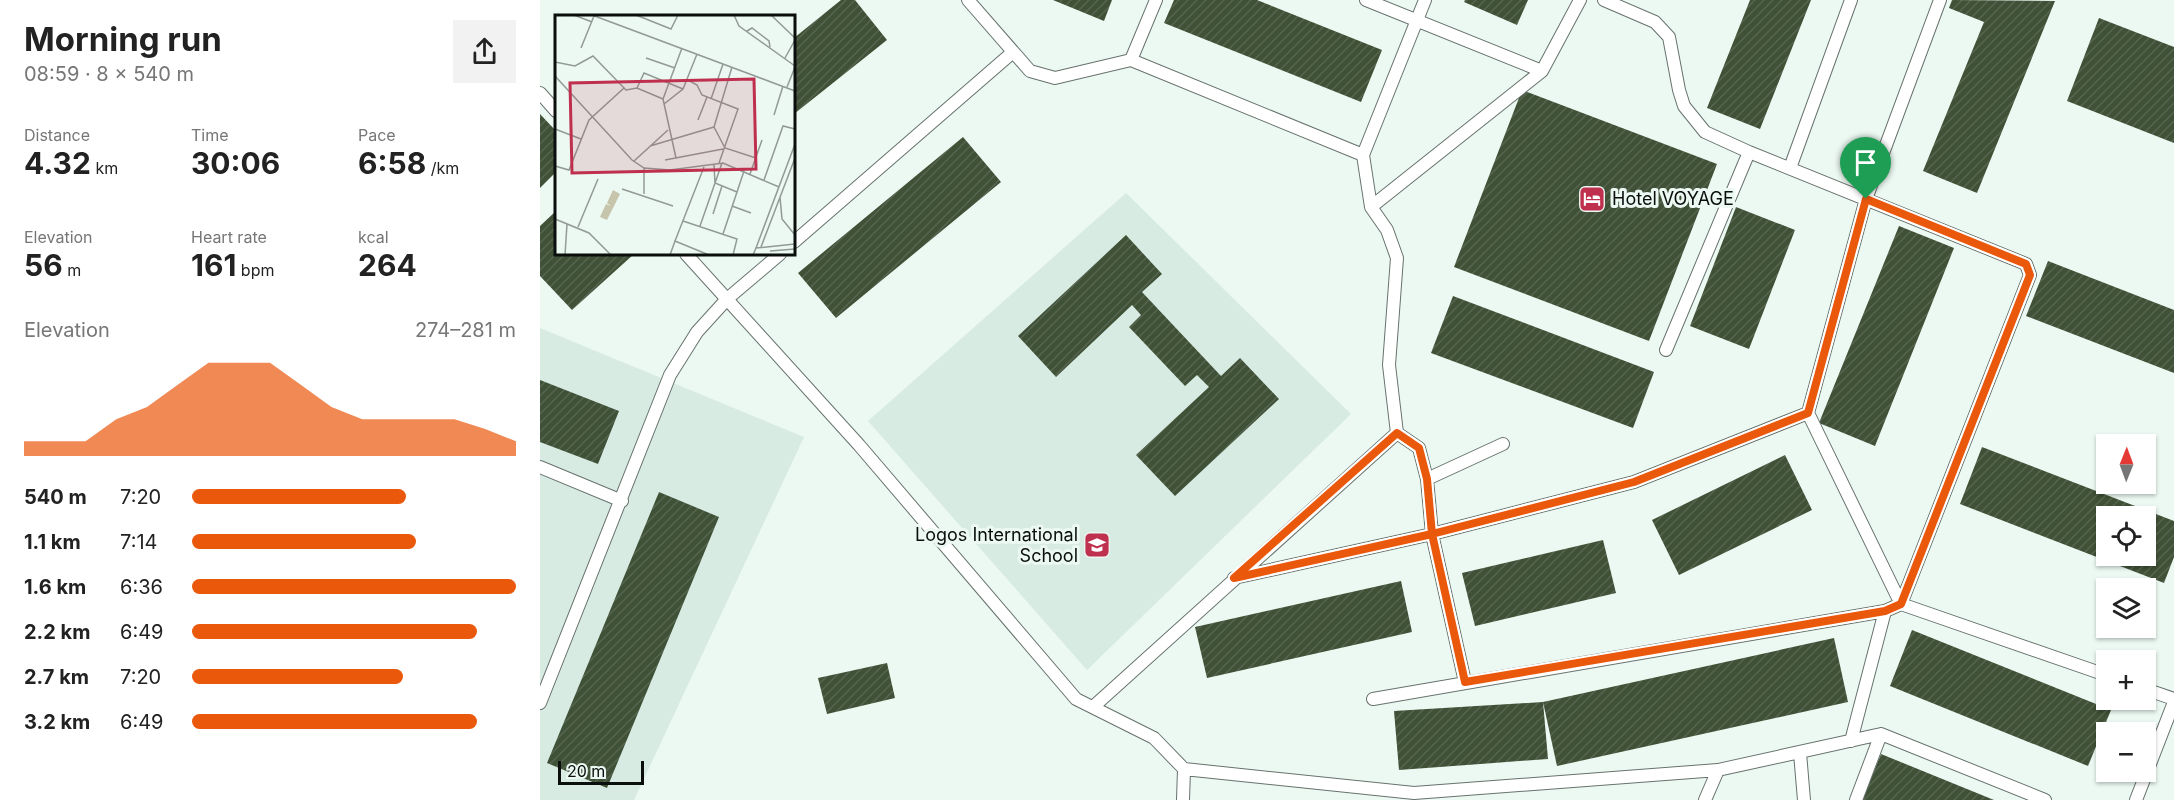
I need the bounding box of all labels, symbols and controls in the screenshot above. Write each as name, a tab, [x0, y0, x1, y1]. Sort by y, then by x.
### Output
inset map	[555, 15, 795, 255]
text: Morning run	[24, 19, 222, 59]
button: share	[453, 20, 516, 83]
text: 08:59 · 8 × 540 m	[24, 62, 194, 86]
text: Distance	[24, 125, 90, 145]
text: Time	[191, 125, 229, 145]
text: Pace	[358, 125, 396, 145]
pin	[1840, 137, 1891, 199]
text: 4.32	[24, 145, 91, 181]
text: 30:06	[191, 145, 280, 181]
text: 6:58	[358, 145, 426, 181]
icon: arrive	[1849, 146, 1882, 179]
text: km	[91, 158, 118, 178]
text: /km	[426, 158, 459, 178]
hotel icon: Hotel VOYAGE	[1577, 184, 1607, 214]
place label: Hotel VOYAGE	[1612, 188, 1734, 209]
text: Elevation	[24, 227, 93, 247]
text: Heart rate	[191, 227, 267, 247]
text: kcal	[358, 227, 389, 247]
text: 56	[24, 247, 63, 283]
text: 161	[191, 247, 236, 283]
text: 264	[358, 247, 417, 283]
text: m	[63, 260, 81, 280]
text: bpm	[236, 260, 274, 280]
text: Elevation	[24, 318, 110, 342]
text: 274–281 m	[415, 318, 516, 342]
north arrow	[2096, 434, 2156, 494]
map controls	[2096, 434, 2156, 782]
text: 540 m	[24, 485, 87, 509]
text: 7:20	[120, 485, 161, 509]
button: locate	[2096, 506, 2156, 566]
place label: Logos International School	[915, 524, 1078, 566]
text: 1.1 km	[24, 530, 81, 554]
text: 7:14	[120, 530, 157, 554]
school or university icon: Logos International School	[1082, 530, 1112, 560]
text: 1.6 km	[24, 575, 86, 599]
text: 6:36	[120, 575, 163, 599]
button: layers	[2096, 578, 2156, 638]
text: 2.2 km	[24, 620, 90, 644]
text: 6:49	[120, 620, 164, 644]
button: +	[2096, 650, 2156, 710]
text: 2.7 km	[24, 665, 89, 689]
text: 7:20	[120, 665, 161, 689]
text: 3.2 km	[24, 710, 90, 734]
text: 6:49	[120, 710, 164, 734]
button: −	[2096, 722, 2156, 782]
scale bar	[558, 758, 644, 786]
text: 20 m	[567, 761, 605, 781]

